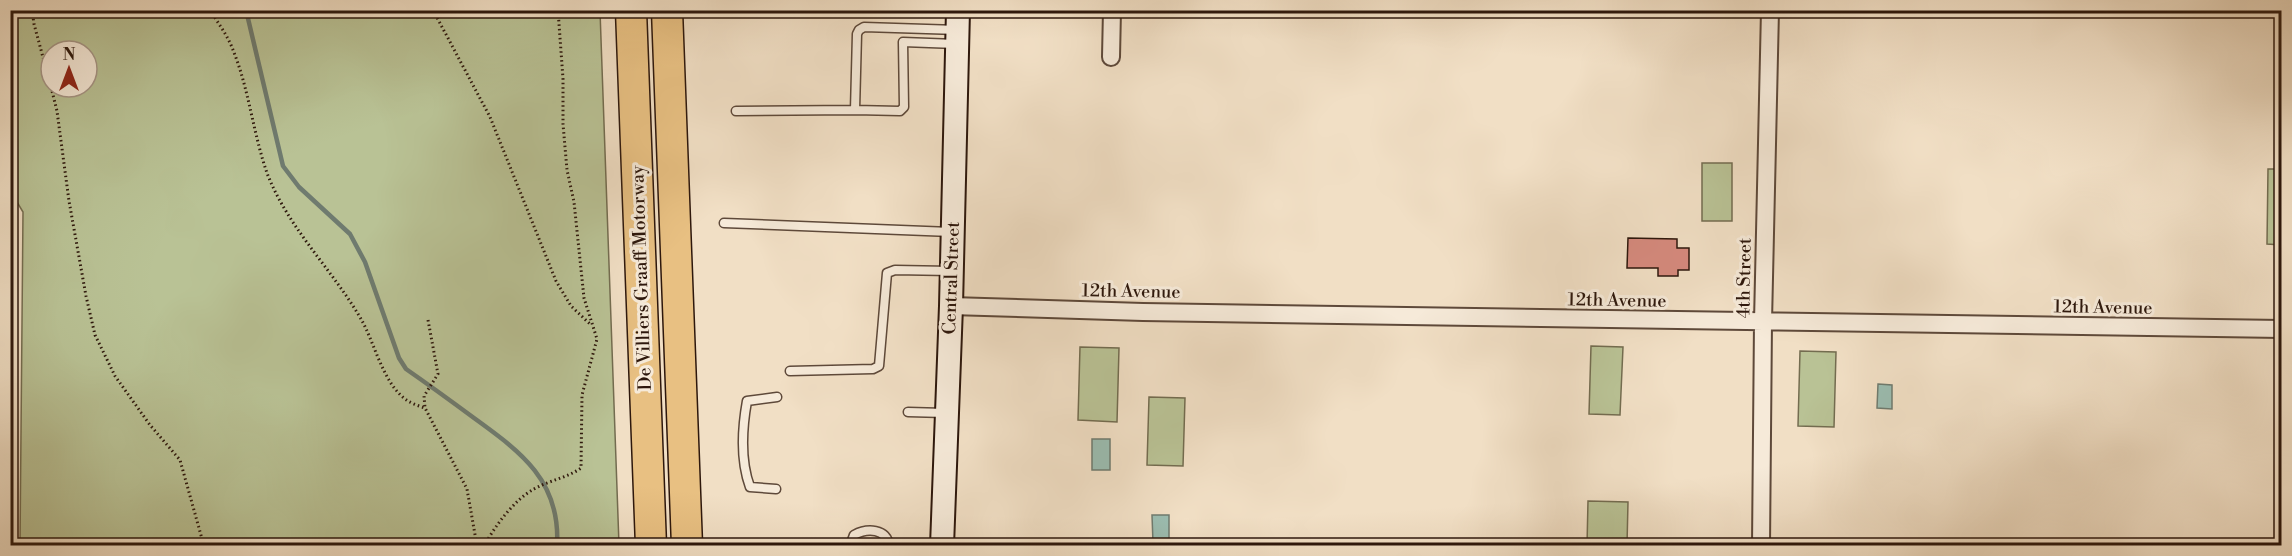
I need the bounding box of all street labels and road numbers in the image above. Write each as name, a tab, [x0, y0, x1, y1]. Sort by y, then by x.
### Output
street label: De Villiers Graaff Motorway	[626, 165, 657, 391]
street label: Central Street	[938, 220, 965, 335]
street label: 4th Street	[1732, 237, 1757, 319]
street label: 12th Avenue	[1081, 279, 1181, 304]
street label: 12th Avenue	[1567, 288, 1667, 313]
street label: 12th Avenue	[2053, 295, 2153, 320]

